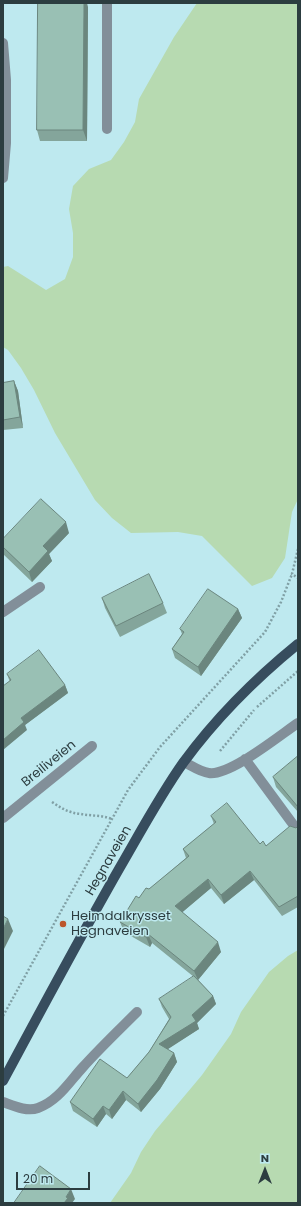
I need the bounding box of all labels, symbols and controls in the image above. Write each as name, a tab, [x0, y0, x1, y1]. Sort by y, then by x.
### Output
street label: Breiliveien	[19, 737, 79, 791]
street label: Hegnaveien	[83, 823, 135, 899]
place label: Heimdalkrysset Hegnaveien	[71, 909, 171, 940]
marker: Heimdalkrysset Hegnaveien	[58, 919, 68, 929]
north arrow	[245, 1150, 285, 1190]
text: N	[261, 1150, 269, 1166]
scale bar	[18, 1164, 92, 1190]
text: 20 m	[23, 1170, 53, 1187]

